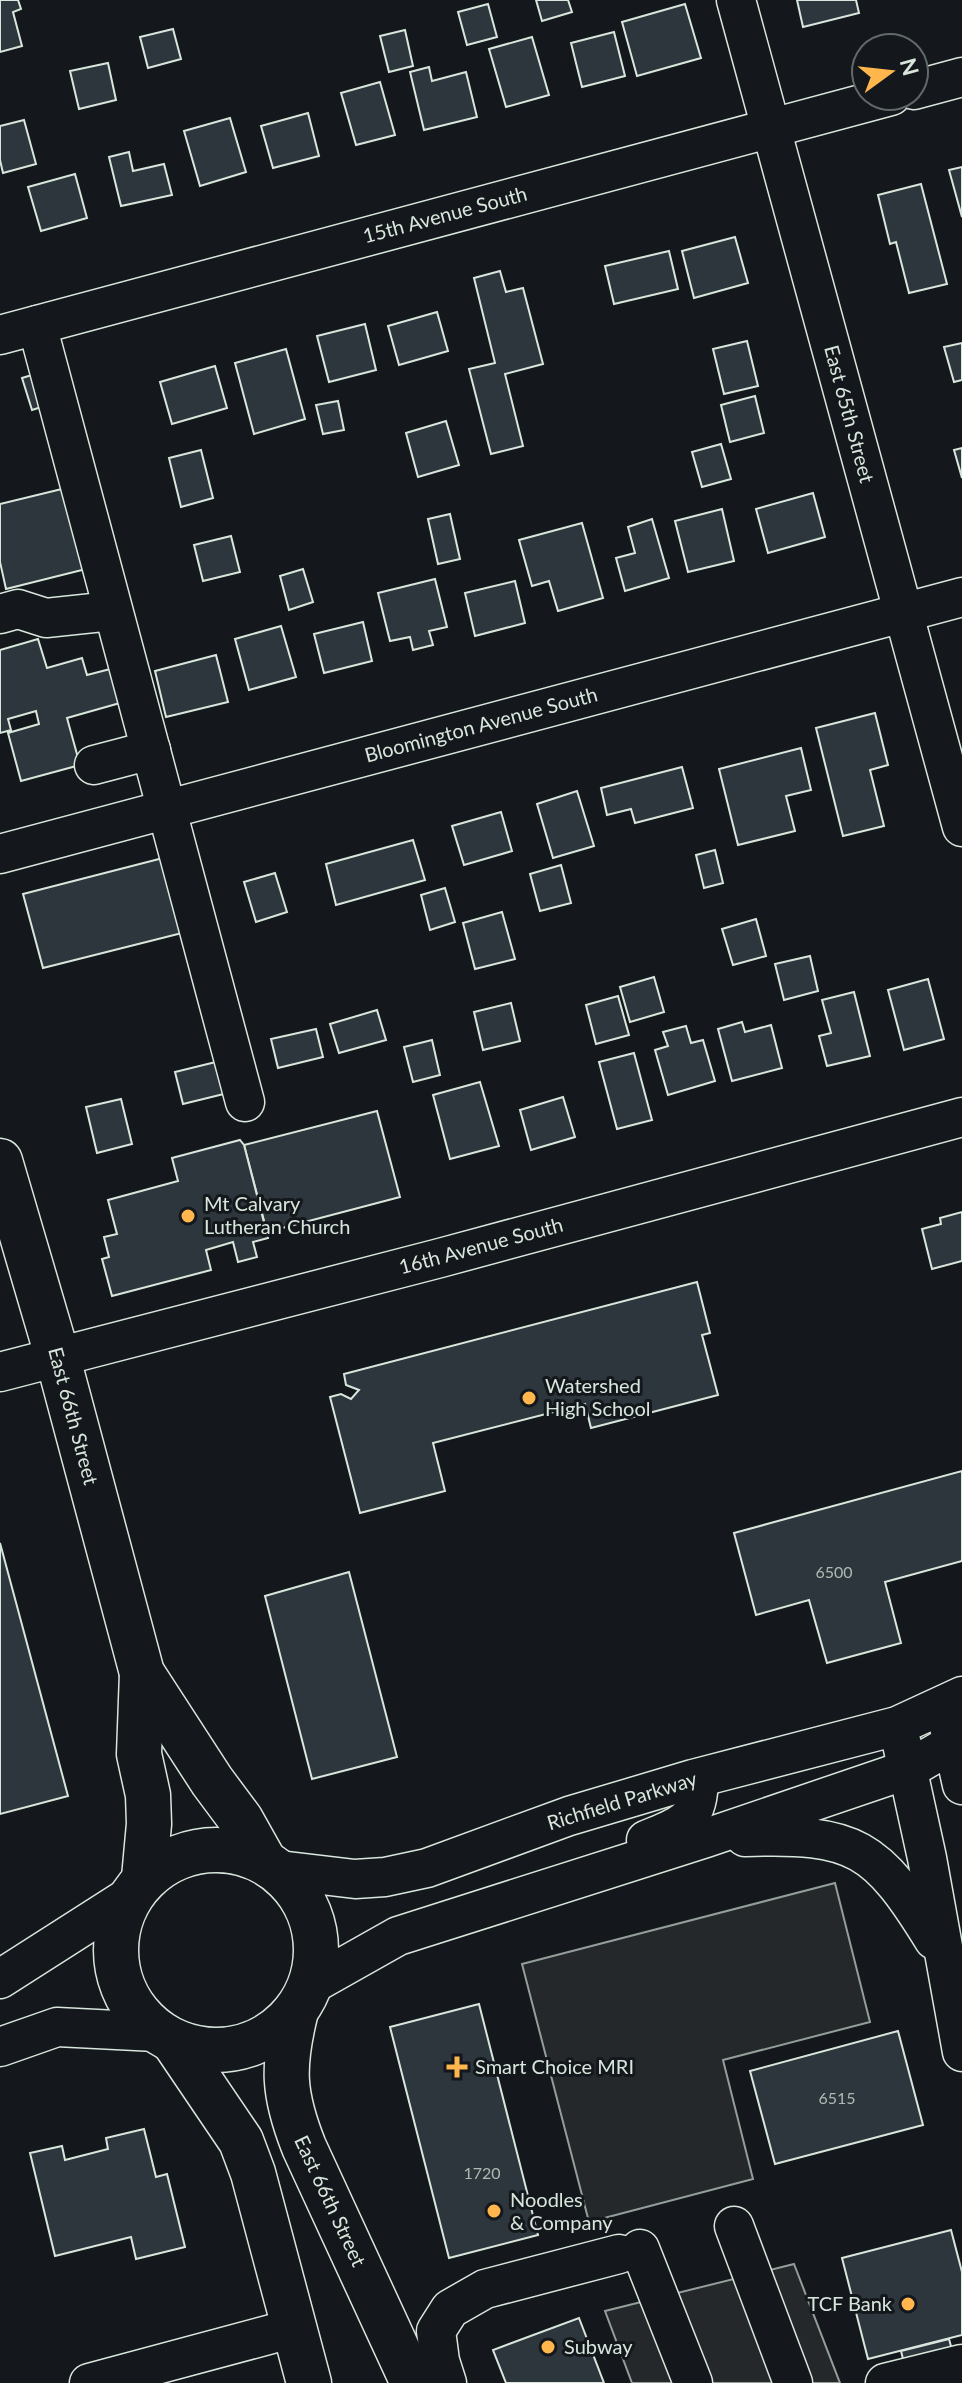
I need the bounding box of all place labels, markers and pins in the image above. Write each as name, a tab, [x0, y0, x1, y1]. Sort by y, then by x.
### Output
place label: Mt Calvary Lutheran Church	[204, 1191, 350, 1238]
marker: Mt Calvary Lutheran Church	[179, 1207, 197, 1225]
place label: Watershed High School	[545, 1373, 651, 1420]
marker: Watershed High School	[520, 1389, 538, 1407]
place label: Smart Choice MRI	[475, 2054, 634, 2078]
marker: Smart Choice MRI	[446, 2056, 468, 2078]
place label: Noodles & Company	[510, 2187, 613, 2234]
marker: Noodles & Company	[485, 2202, 503, 2220]
place label: TCF Bank	[807, 2291, 893, 2315]
marker: TCF Bank	[899, 2295, 917, 2313]
place label: Subway	[564, 2334, 633, 2358]
marker: Subway	[539, 2338, 557, 2356]

